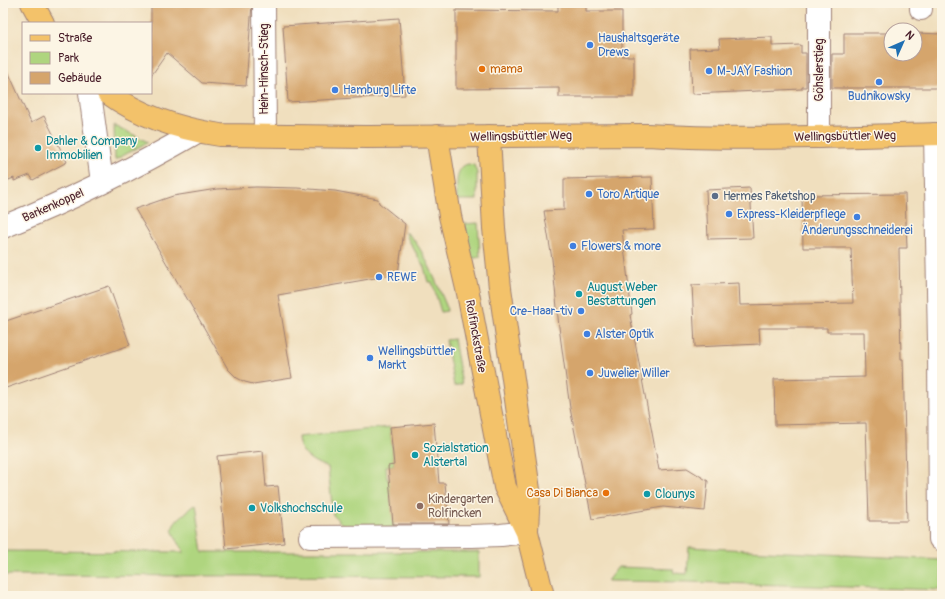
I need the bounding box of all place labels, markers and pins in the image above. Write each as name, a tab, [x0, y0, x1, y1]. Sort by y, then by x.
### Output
place label: Haushaltsgeräte Drews	[598, 31, 679, 60]
marker: Haushaltsgeräte Drews	[585, 40, 595, 50]
place label: mama	[490, 62, 523, 77]
marker: mama	[477, 64, 487, 74]
place label: M-JAY Fashion	[717, 64, 793, 79]
marker: M-JAY Fashion	[704, 66, 714, 76]
marker: Budnikowsky	[874, 77, 884, 87]
place label: Hamburg Lifte	[343, 83, 416, 98]
marker: Hamburg Lifte	[330, 85, 340, 95]
place label: Budnikowsky	[848, 89, 910, 104]
place label: Dahler & Company Immobilien	[46, 134, 137, 163]
marker: Dahler & Company Immobilien	[33, 143, 43, 153]
place label: Toro Artique	[597, 187, 659, 202]
marker: Toro Artique	[584, 189, 594, 199]
place label: Hermes Paketshop	[723, 189, 816, 204]
marker: Hermes Paketshop	[710, 191, 720, 201]
place label: Express-Kleiderpflege	[737, 207, 846, 222]
marker: Express-Kleiderpflege	[724, 209, 734, 219]
marker: Änderungsschneiderei	[852, 212, 862, 222]
place label: Änderungsschneiderei	[801, 222, 913, 238]
place label: Flowers & more	[581, 239, 661, 254]
marker: Flowers & more	[568, 241, 578, 251]
place label: REWE	[387, 270, 417, 285]
marker: REWE	[374, 272, 384, 282]
place label: August Weber Bestattungen	[587, 280, 658, 309]
marker: August Weber Bestattungen	[574, 289, 584, 299]
place label: Cre-Haar-tiv	[510, 304, 573, 319]
marker: Cre-Haar-tiv	[576, 306, 586, 316]
place label: Alster Optik	[595, 327, 654, 342]
marker: Alster Optik	[582, 329, 592, 339]
place label: Wellingsbüttler Markt	[378, 344, 456, 373]
marker: Wellingsbüttler Markt	[365, 353, 375, 363]
place label: Juwelier Willer	[598, 366, 671, 381]
marker: Juwelier Willer	[585, 368, 595, 378]
place label: Sozialstation Alstertal	[423, 441, 489, 470]
marker: Sozialstation Alstertal	[410, 450, 420, 460]
place label: Casa Di Bianca	[527, 486, 598, 501]
place label: Clounys	[655, 487, 695, 502]
marker: Casa Di Bianca	[601, 488, 611, 498]
marker: Clounys	[642, 489, 652, 499]
place label: Kindergarten Rolfincken	[428, 492, 494, 521]
place label: Volkshochschule	[260, 501, 343, 516]
marker: Kindergarten Rolfincken	[415, 501, 425, 511]
marker: Volkshochschule	[247, 503, 257, 513]

